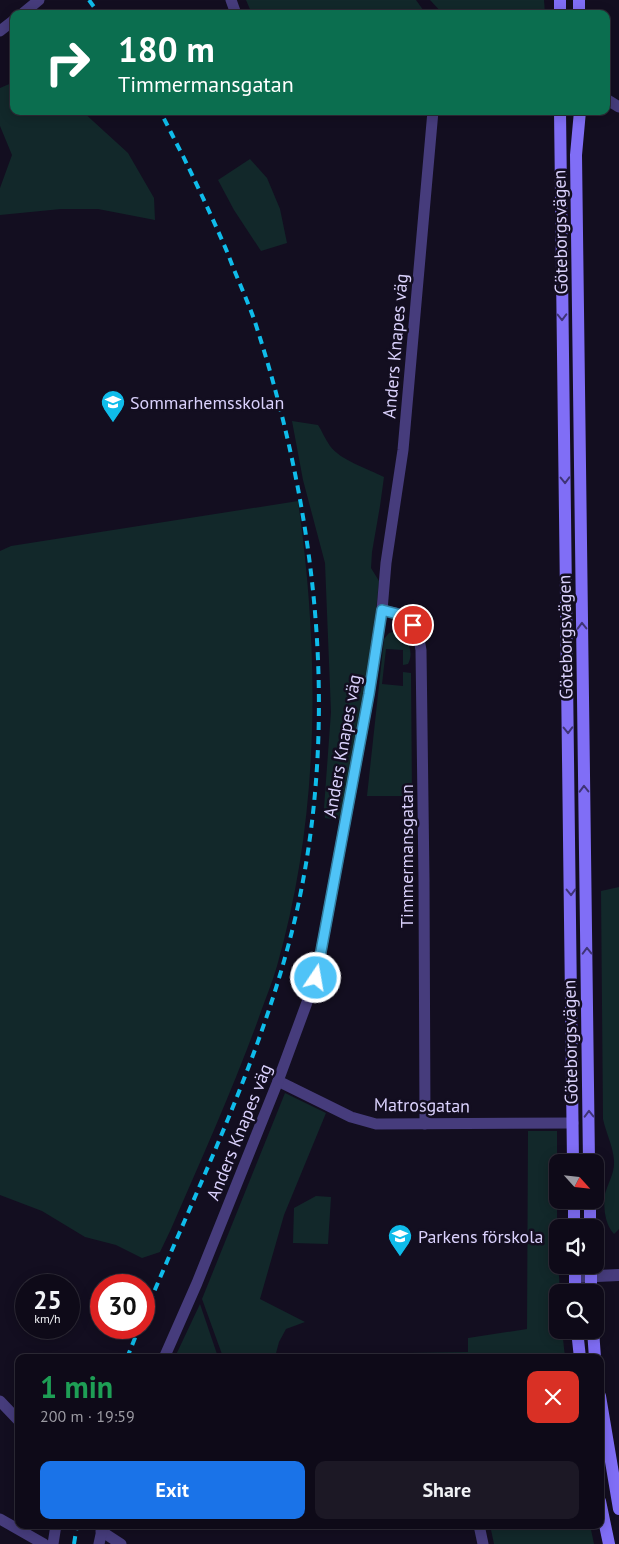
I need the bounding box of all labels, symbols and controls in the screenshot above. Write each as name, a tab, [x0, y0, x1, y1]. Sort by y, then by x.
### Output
text: 180 m	[118, 26, 215, 72]
icon: right	[35, 30, 100, 95]
text: Timmermansgatan	[118, 70, 294, 98]
street label: Göteborgsvägen	[547, 169, 573, 295]
street label: Anders Knapes väg	[377, 273, 413, 419]
one-way arrow	[557, 314, 568, 322]
school or university icon: Sommarhemsskolan	[100, 389, 126, 423]
place label: Sommarhemsskolan	[130, 391, 284, 414]
one-way arrow	[560, 476, 570, 484]
street label: Göteborgsvägen	[552, 574, 578, 700]
pin	[392, 604, 434, 646]
icon: arrive	[399, 611, 427, 639]
one-way arrow	[577, 622, 587, 630]
street label: Anders Knapes väg	[318, 672, 366, 820]
one-way arrow	[563, 726, 573, 734]
street label: Timmermansgatan	[395, 784, 418, 928]
one-way arrow	[579, 785, 590, 793]
one-way arrow	[565, 889, 576, 897]
one-way arrow	[582, 947, 592, 955]
position arrow	[289, 951, 341, 1003]
street label: Göteborgsvägen	[557, 979, 583, 1105]
street label: Anders Knapes väg	[201, 1060, 277, 1204]
street label: Matrosgatan	[374, 1093, 470, 1117]
one-way arrow	[584, 1110, 594, 1118]
north arrow	[549, 1154, 604, 1209]
map controls	[549, 1154, 604, 1339]
button: sound	[549, 1219, 604, 1274]
school or university icon: Parkens förskola	[387, 1223, 413, 1257]
place label: Parkens förskola	[418, 1225, 543, 1248]
speed limit sign: 30	[90, 1274, 155, 1339]
text: 25	[33, 1284, 62, 1316]
button: search	[549, 1284, 604, 1339]
text: km/h	[34, 1311, 61, 1326]
text: 1 min	[40, 1367, 113, 1406]
button: close	[527, 1371, 579, 1423]
text: 200 m · 19:59	[40, 1406, 135, 1426]
button: Exit	[40, 1461, 305, 1519]
button: Share	[315, 1461, 579, 1519]

